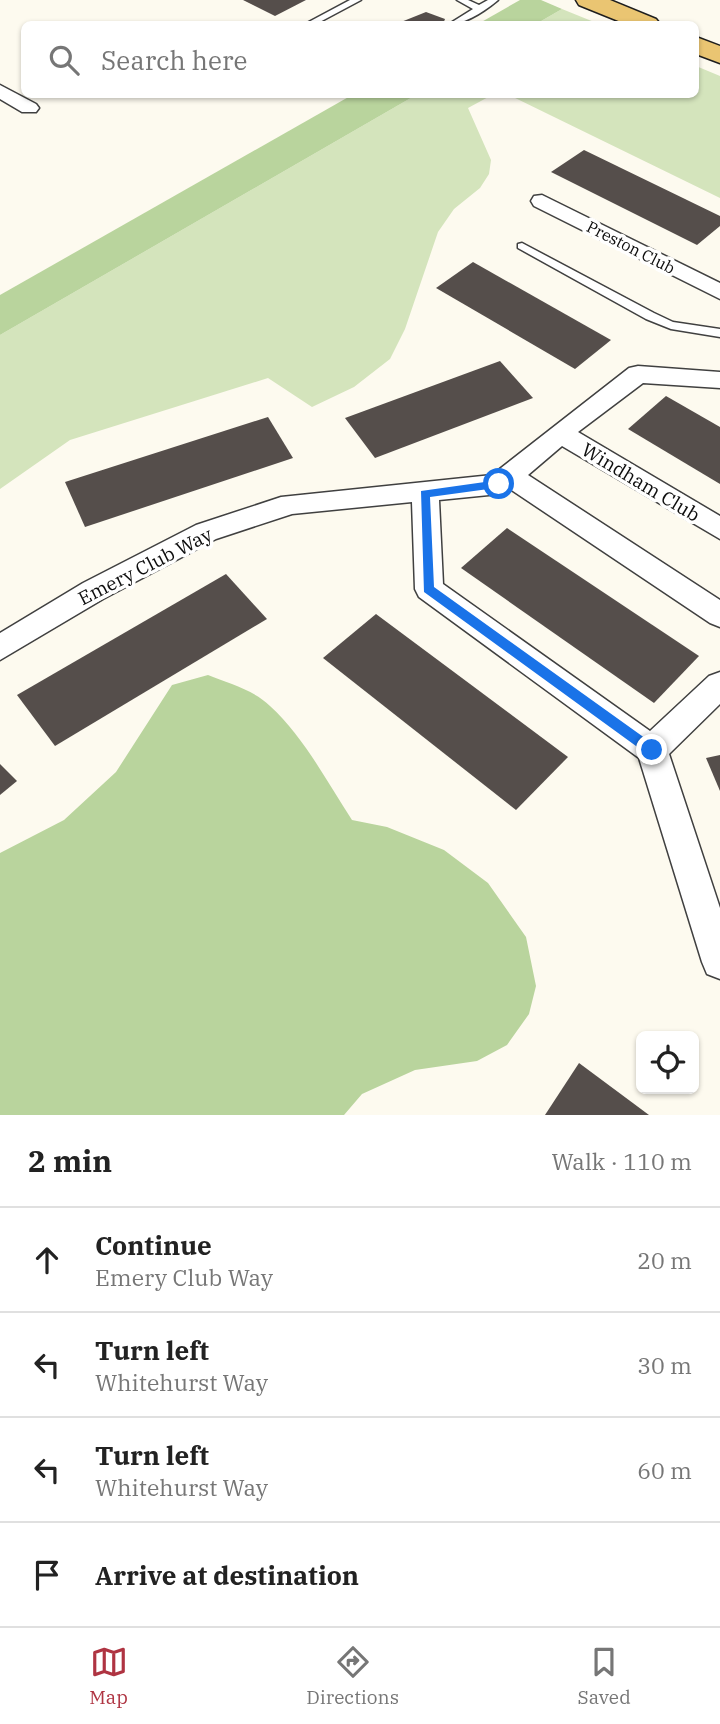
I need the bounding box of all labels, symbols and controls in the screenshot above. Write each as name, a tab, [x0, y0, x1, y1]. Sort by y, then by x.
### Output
search box	[21, 21, 699, 98]
icon: search	[45, 41, 83, 79]
text: Search here	[101, 43, 247, 77]
street label: Preston Club	[583, 216, 679, 278]
street label: Windham Club	[578, 437, 704, 527]
route start	[483, 468, 514, 499]
street label: Emery Club Way	[74, 522, 217, 610]
route end	[636, 734, 667, 765]
map controls	[636, 1031, 699, 1094]
button: locate	[636, 1031, 699, 1094]
text: 2 min	[28, 1141, 112, 1180]
text: Walk · 110 m	[551, 1146, 692, 1176]
text: Continue	[95, 1228, 212, 1262]
icon: ahead	[28, 1241, 66, 1279]
text: 20 m	[637, 1245, 692, 1275]
text: Emery Club Way	[95, 1262, 273, 1292]
text: Turn left	[95, 1333, 209, 1367]
icon: left	[28, 1346, 66, 1384]
text: 30 m	[637, 1350, 692, 1380]
text: Whitehurst Way	[95, 1367, 268, 1397]
text: Turn left	[95, 1438, 209, 1472]
icon: left	[28, 1451, 66, 1489]
text: 60 m	[637, 1455, 692, 1485]
text: Whitehurst Way	[95, 1472, 268, 1502]
icon: arrive	[28, 1556, 66, 1594]
text: Arrive at destination	[95, 1558, 359, 1592]
tab: Map	[89, 1643, 128, 1709]
tab: Directions	[306, 1643, 399, 1709]
tab: Saved	[578, 1643, 631, 1709]

